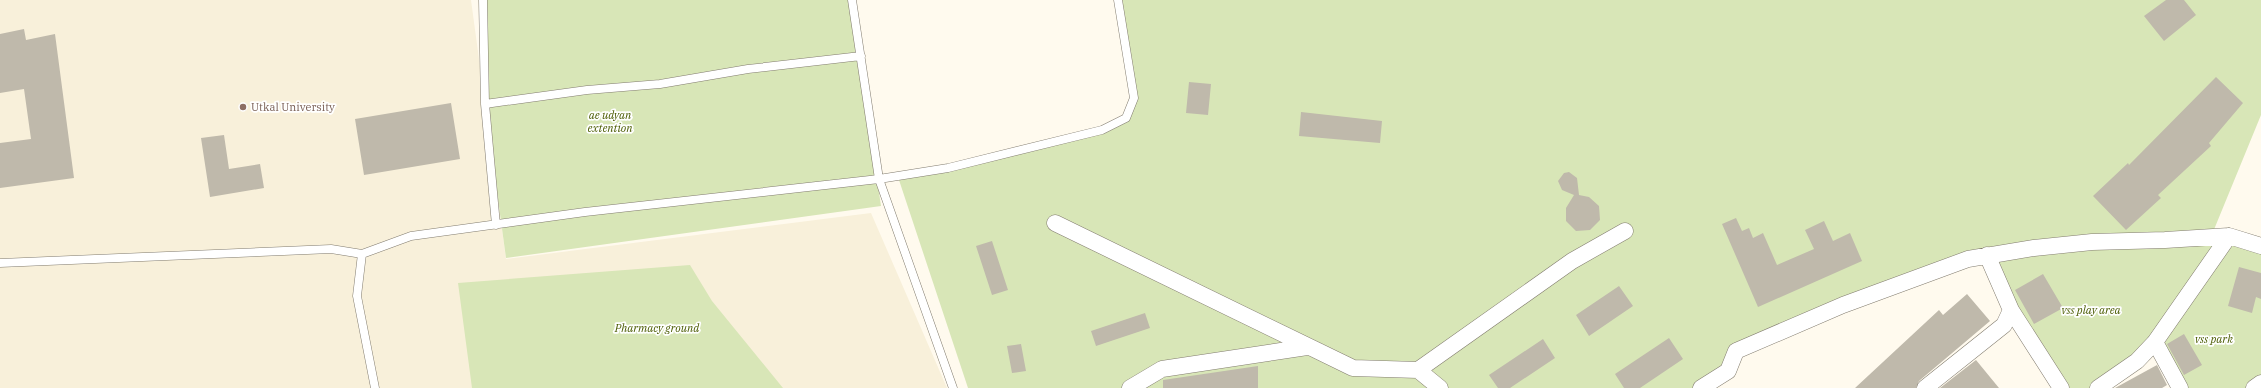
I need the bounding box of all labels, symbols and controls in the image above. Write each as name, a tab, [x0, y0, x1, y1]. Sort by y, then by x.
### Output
place label: Utkal University	[251, 100, 335, 114]
marker: Utkal University	[238, 102, 248, 112]
park label: ae udyan extention	[588, 108, 633, 135]
park label: vss play area	[2061, 303, 2121, 317]
park label: Pharmacy ground	[614, 321, 700, 335]
park label: vss park	[2195, 332, 2233, 346]

